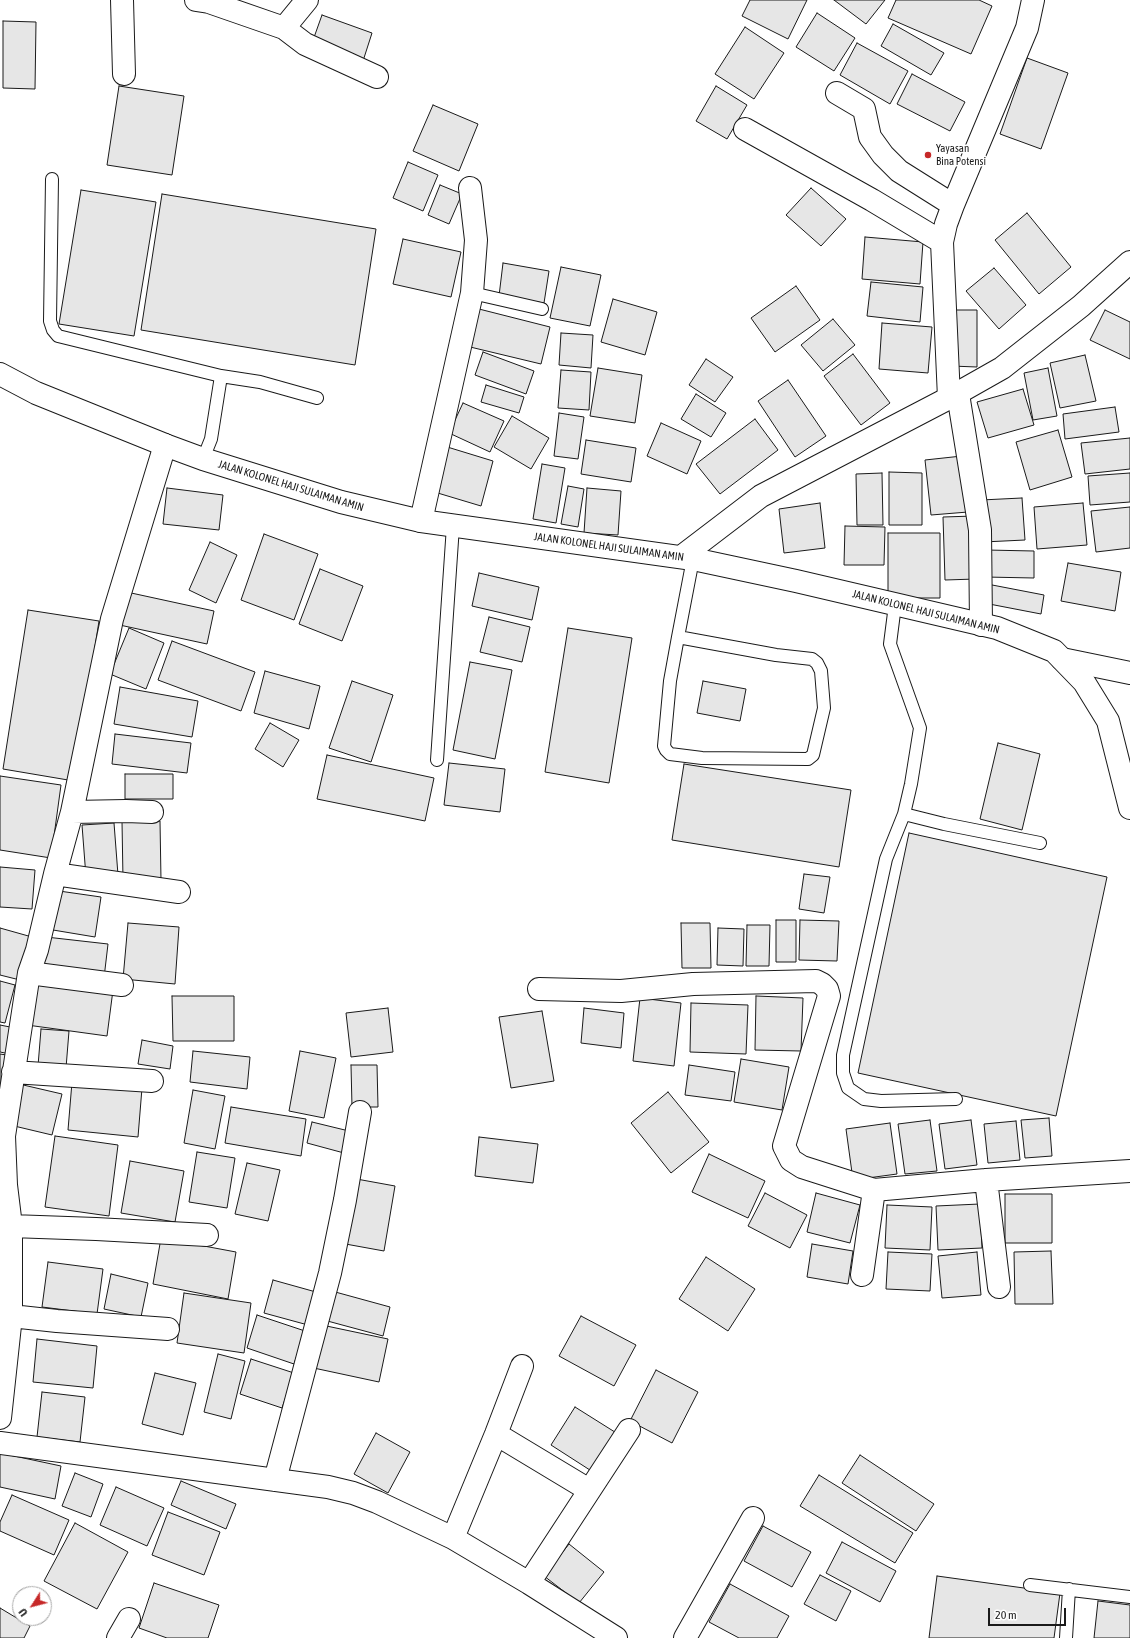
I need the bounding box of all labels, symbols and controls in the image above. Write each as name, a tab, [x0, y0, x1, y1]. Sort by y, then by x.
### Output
place label: Yayasan Bina Potensi	[936, 142, 986, 168]
marker: Yayasan Bina Potensi	[923, 150, 933, 160]
street label: JALAN KOLONEL HAJI SULAIMAN AMIN	[217, 458, 365, 514]
street label: JALAN KOLONEL HAJI SULAIMAN AMIN	[533, 530, 685, 564]
street label: JALAN KOLONEL HAJI SULAIMAN AMIN	[851, 587, 1001, 637]
north arrow	[12, 1586, 52, 1626]
scale bar	[990, 1600, 1068, 1626]
text: U	[16, 1606, 30, 1619]
text: 20 m	[995, 1608, 1017, 1622]

